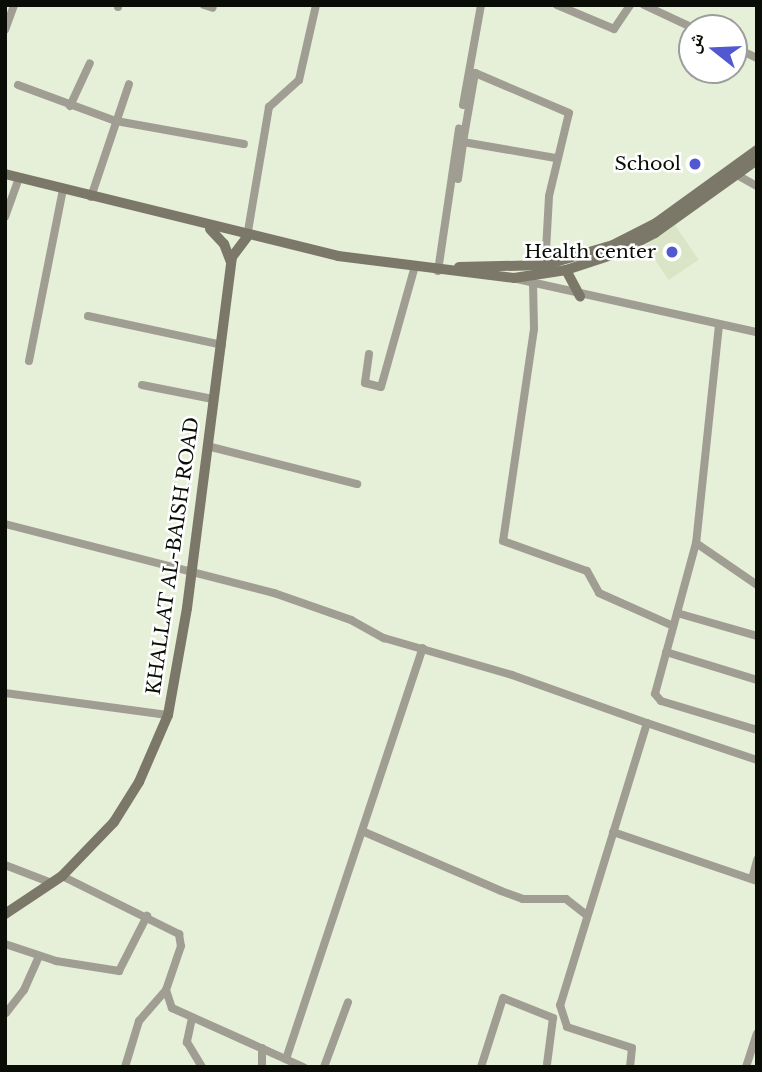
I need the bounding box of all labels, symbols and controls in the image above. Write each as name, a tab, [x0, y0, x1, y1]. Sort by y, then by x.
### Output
north arrow	[678, 14, 748, 84]
text: ش	[680, 30, 709, 56]
place label: School	[614, 153, 681, 175]
marker: School	[687, 156, 703, 172]
place label: Health center	[524, 241, 656, 263]
marker: Health center	[662, 242, 682, 262]
street label: KHALLAT AL-BAISH ROAD	[142, 415, 204, 697]

